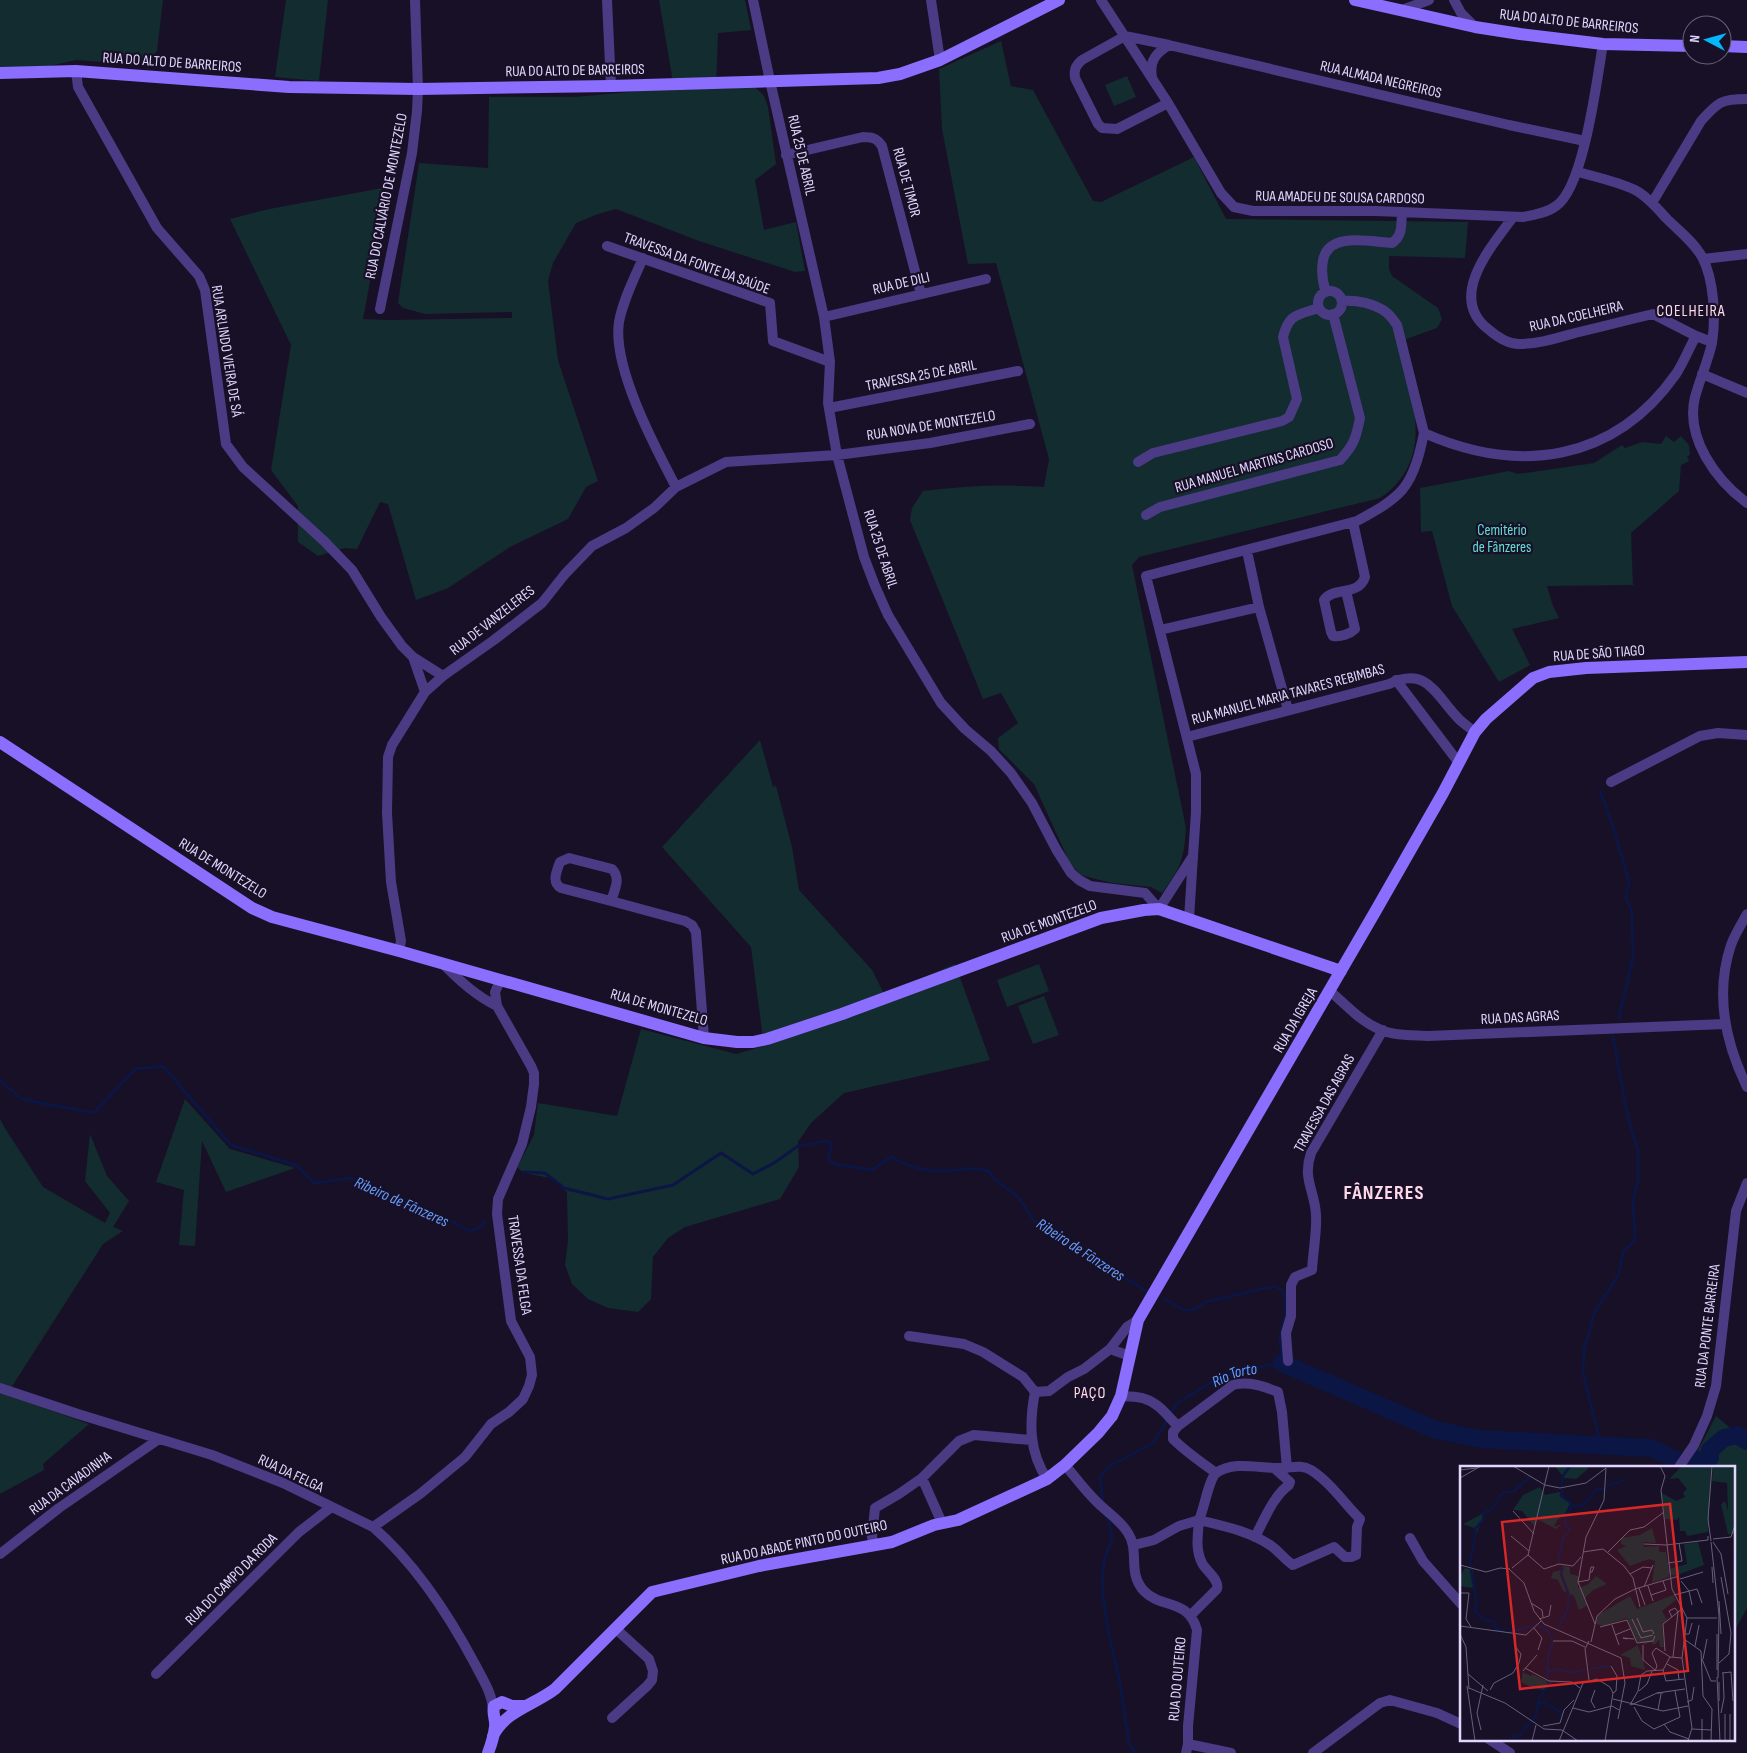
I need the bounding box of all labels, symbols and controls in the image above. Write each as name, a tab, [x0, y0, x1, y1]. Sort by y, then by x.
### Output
street label: RUA DO ALTO DE BARREIROS	[1499, 5, 1639, 38]
north arrow	[1682, 15, 1732, 65]
text: N	[1686, 34, 1703, 43]
street label: RUA DO ALTO DE BARREIROS	[102, 48, 242, 77]
street label: RUA ALMADA NEGREIROS	[1318, 56, 1443, 103]
street label: RUA DO ALTO DE BARREIROS	[505, 60, 645, 81]
street label: RUA DO CALVÁRIO DE MONTEZELO	[361, 112, 412, 281]
street label: RUA 25 DE ABRIL	[783, 113, 820, 198]
street label: RUA DE TIMOR	[888, 145, 925, 219]
street label: RUA AMADEU DE SOUSA CARDOSO	[1255, 187, 1425, 208]
street label: TRAVESSA DA FONTE DA SAÚDE	[621, 228, 773, 299]
street label: RUA DE DILI	[871, 268, 931, 299]
street label: RUA ARLINDO VIEIRA DE SÁ	[207, 284, 246, 419]
street label: RUA DA COELHEIRA	[1528, 296, 1625, 336]
district label: COELHEIRA	[1656, 302, 1726, 321]
street label: TRAVESSA 25 DE ABRIL	[864, 355, 978, 396]
street label: RUA NOVA DE MONTEZELO	[865, 406, 997, 445]
street label: RUA MANUEL MARTINS CARDOSO	[1173, 434, 1336, 497]
street label: RUA 25 DE ABRIL	[859, 507, 902, 592]
park label: Cemitério de Fânzeres	[1473, 521, 1531, 557]
street label: RUA DE VANZELERES	[446, 581, 539, 660]
street label: RUA DE SÃO TIAGO	[1553, 641, 1645, 666]
street label: RUA MANUEL MARIA TAVARES REBIMBAS	[1190, 660, 1387, 729]
street label: RUA DE MONTEZELO	[175, 834, 270, 903]
street label: RUA DE MONTEZELO	[999, 895, 1100, 948]
street label: RUA DA IGREJA	[1269, 984, 1322, 1056]
street label: RUA DE MONTEZELO	[608, 985, 710, 1030]
street label: RUA DAS AGRAS	[1480, 1006, 1560, 1029]
street label: TRAVESSA DAS AGRAS	[1290, 1051, 1359, 1156]
water label: Ribeiro de Fânzeres	[351, 1173, 452, 1232]
district label: FÂNZERES	[1343, 1181, 1425, 1205]
street label: TRAVESSA DA FELGA	[503, 1214, 536, 1317]
water label: Ribeiro de Fânzeres	[1033, 1215, 1128, 1286]
street label: RUA DA PONTE BARREIRA	[1690, 1263, 1725, 1389]
water label: Rio Torto	[1209, 1359, 1259, 1392]
district label: PAÇO	[1074, 1384, 1106, 1403]
street label: RUA DA CAVADINHA	[25, 1447, 116, 1520]
street label: RUA DA FELGA	[255, 1450, 327, 1497]
inset map	[1460, 1466, 1734, 1740]
street label: RUA DO ABADE PINTO DO OUTEIRO	[719, 1516, 889, 1569]
street label: RUA DO CAMPO DA RODA	[181, 1529, 282, 1629]
street label: RUA DO OUTEIRO	[1164, 1636, 1191, 1722]

